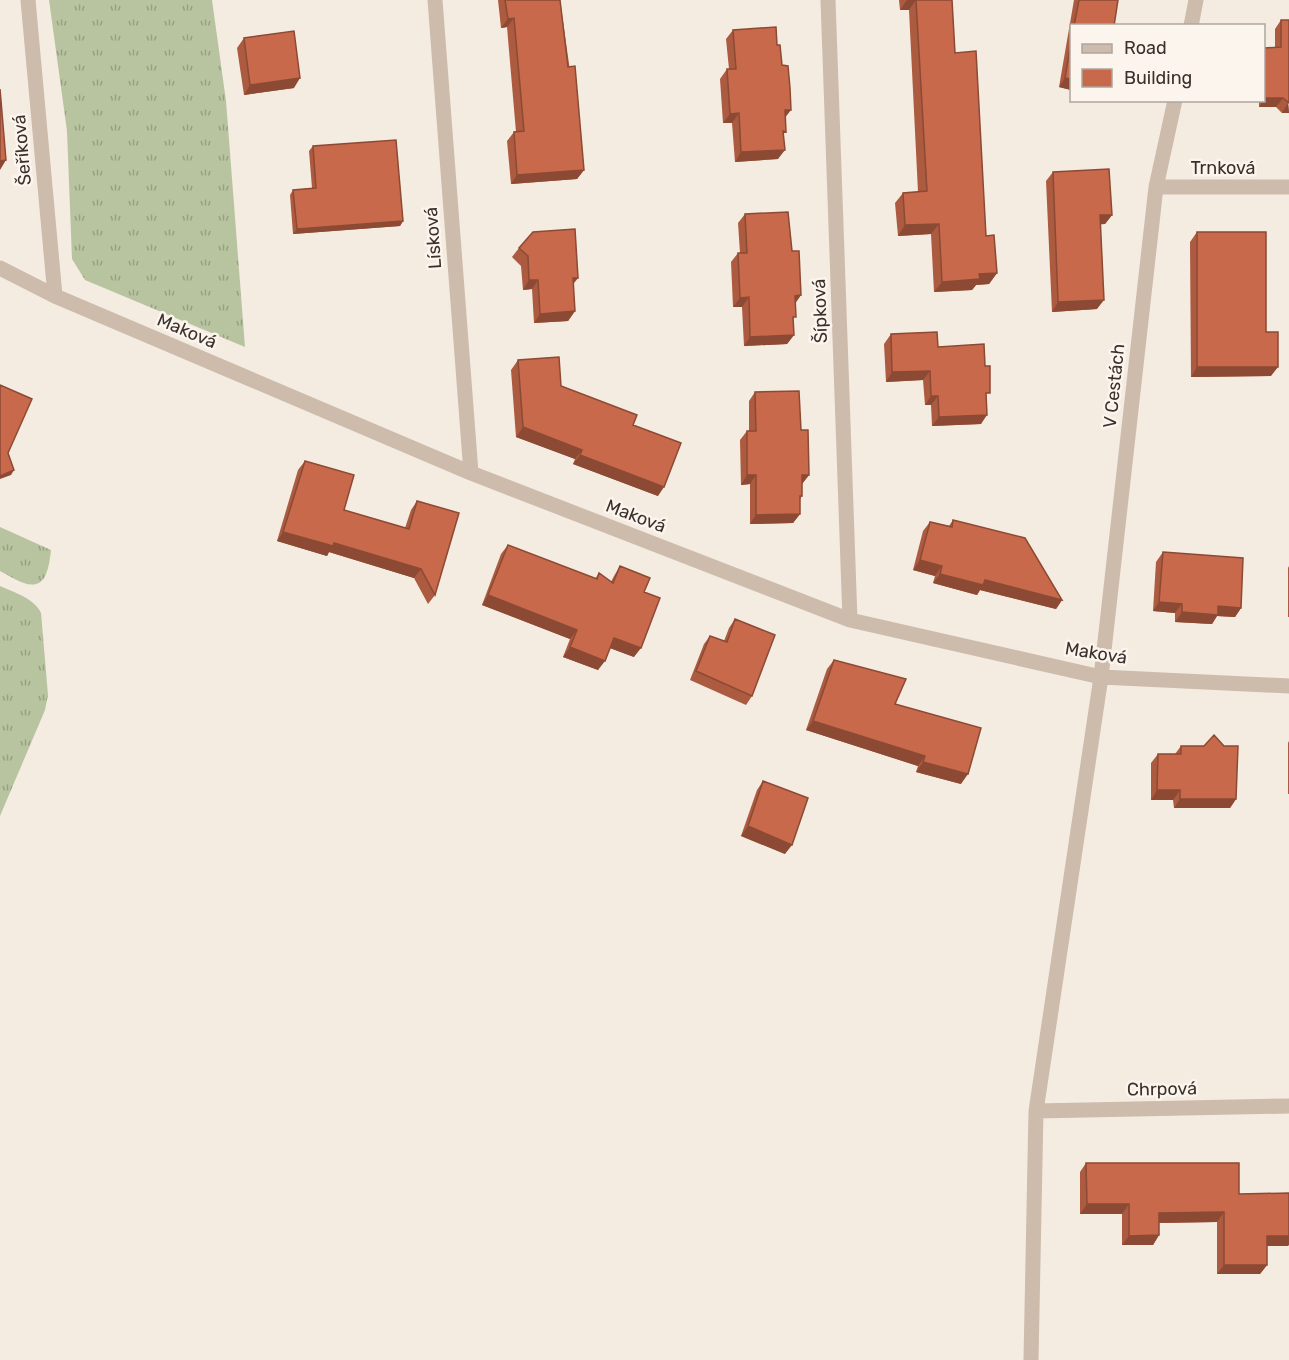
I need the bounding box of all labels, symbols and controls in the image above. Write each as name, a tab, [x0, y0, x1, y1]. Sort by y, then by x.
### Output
legend	[1070, 24, 1265, 102]
text: Road	[1124, 37, 1167, 59]
text: Building	[1124, 67, 1192, 89]
street label: Šeříková	[8, 114, 36, 186]
street label: Trnková	[1190, 157, 1256, 179]
street label: Lísková	[420, 206, 446, 270]
street label: Šípková	[808, 278, 832, 344]
street label: Maková	[154, 309, 220, 353]
street label: V Cestách	[1099, 343, 1129, 429]
street label: Maková	[603, 495, 669, 537]
street label: Maková	[1063, 637, 1129, 669]
street label: Chrpová	[1127, 1077, 1197, 1101]

